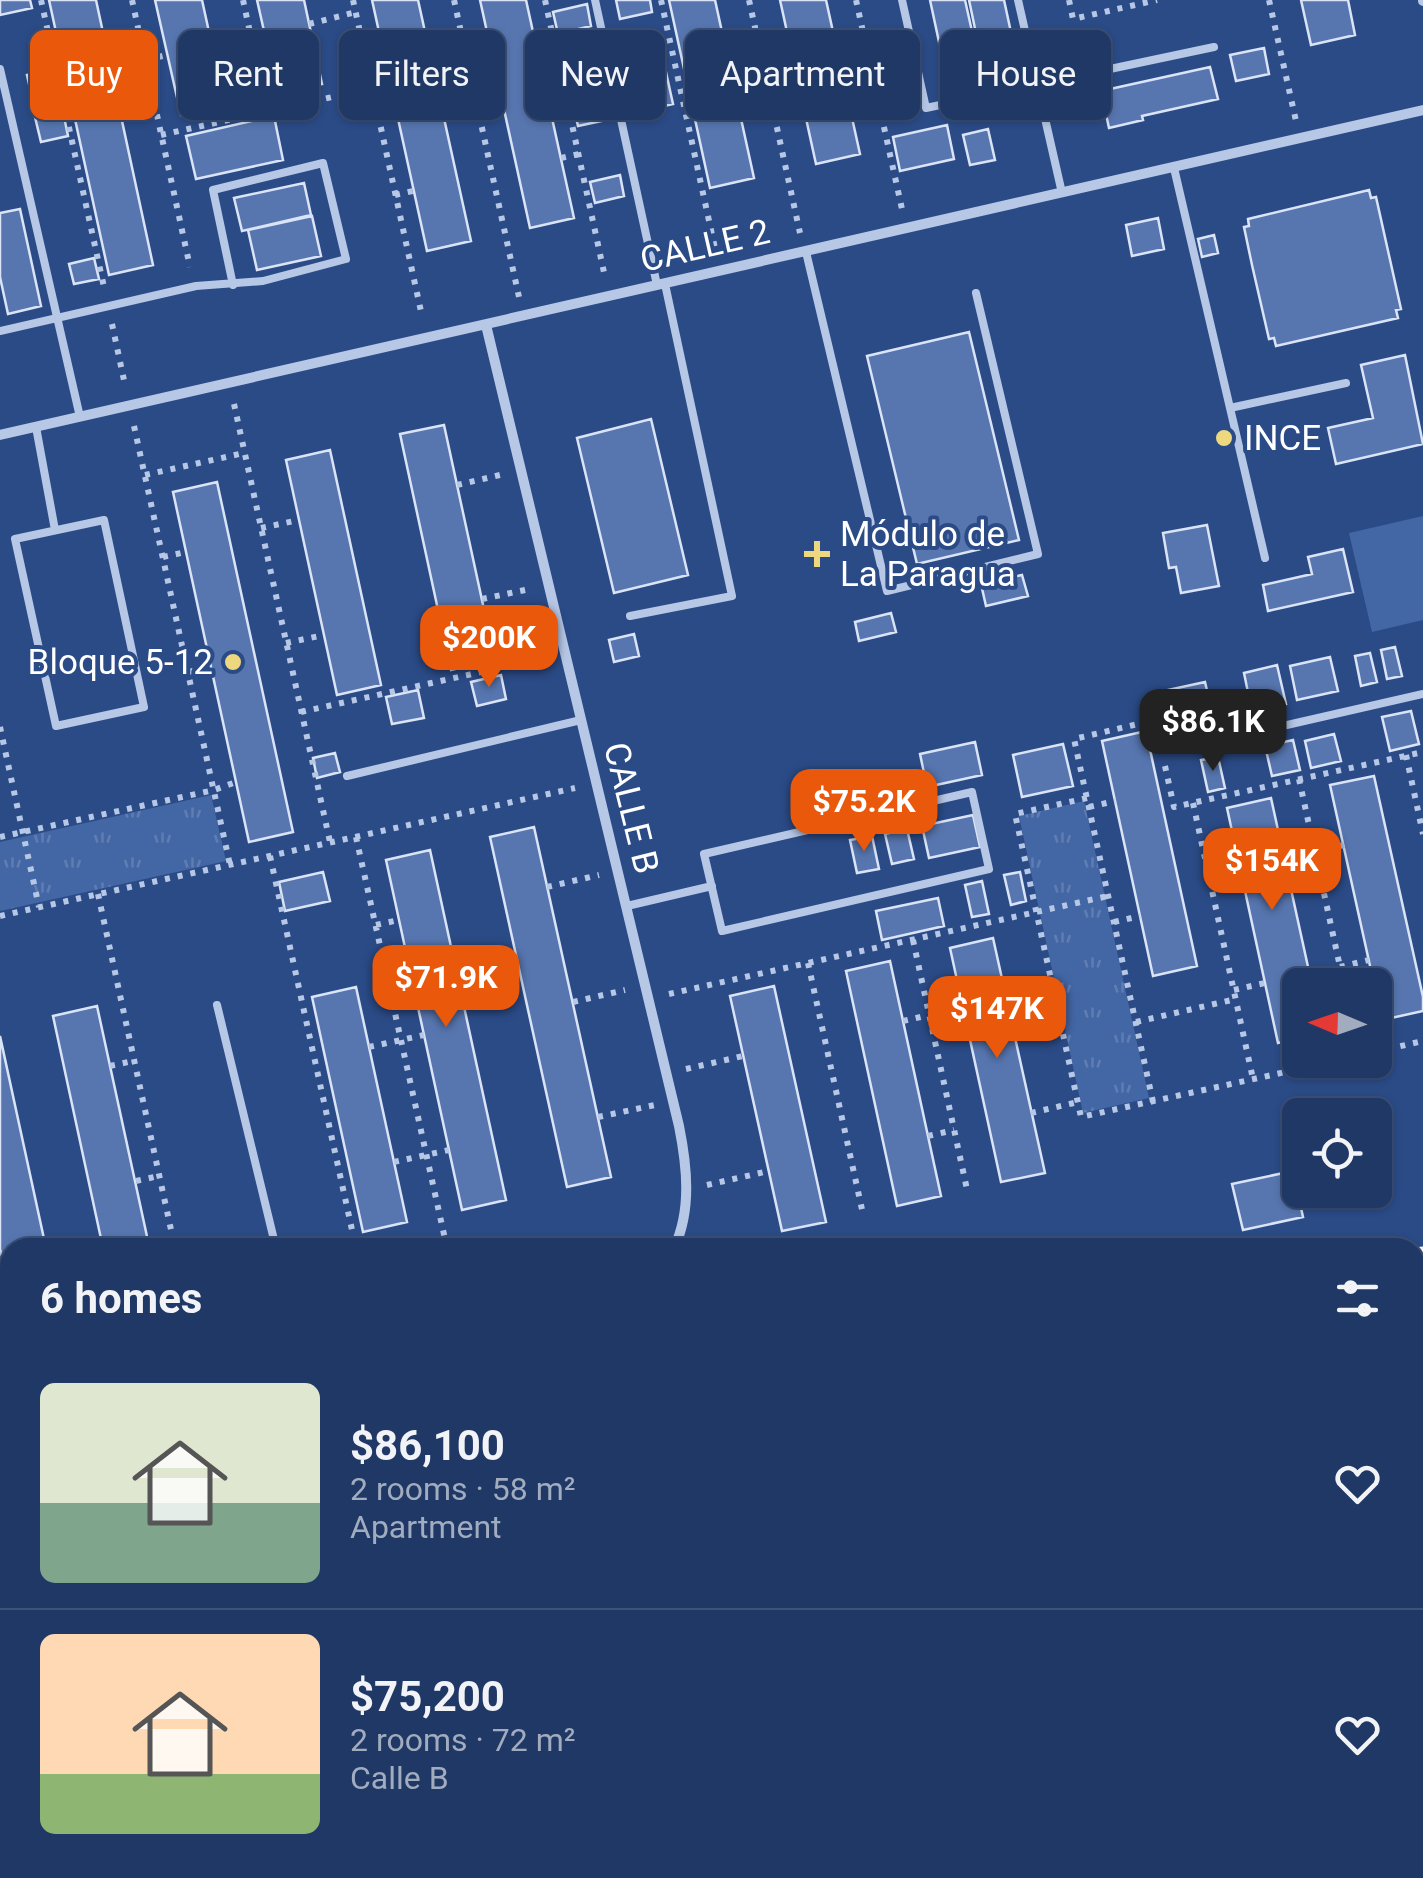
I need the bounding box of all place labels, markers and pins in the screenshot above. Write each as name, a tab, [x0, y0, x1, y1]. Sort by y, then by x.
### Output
place label: INCE	[1244, 418, 1321, 459]
marker: INCE	[1213, 427, 1235, 449]
place label: Módulo de La Paragua	[840, 514, 1016, 595]
marker: Módulo de La Paragua	[804, 541, 830, 567]
pin: $200K	[419, 605, 559, 690]
place label: Bloque 5-12	[28, 642, 213, 683]
marker: Bloque 5-12	[222, 651, 244, 673]
pin: $86.1K	[1132, 689, 1294, 774]
pin: $75.2K	[783, 769, 945, 854]
pin: $154K	[1202, 828, 1342, 913]
pin: $71.9K	[365, 945, 527, 1030]
pin: $147K	[927, 976, 1067, 1061]

